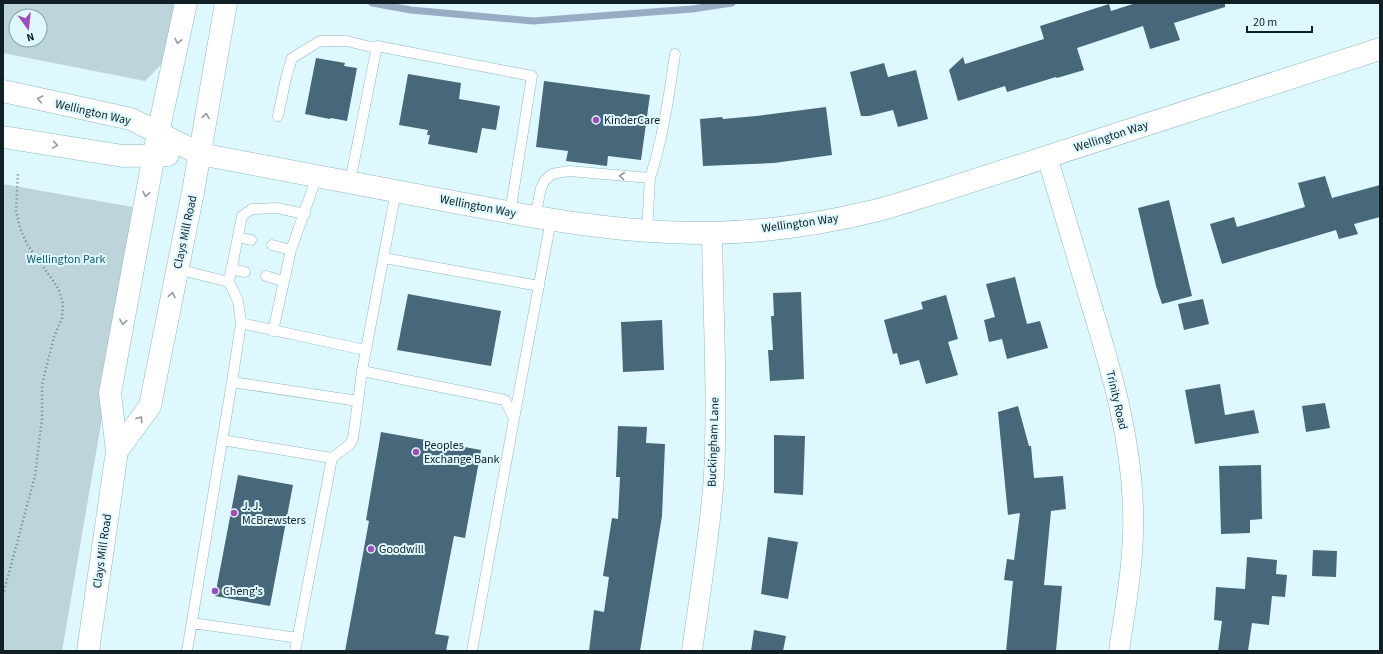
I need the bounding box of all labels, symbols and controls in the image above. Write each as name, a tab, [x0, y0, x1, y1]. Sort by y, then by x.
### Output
north arrow	[8, 8, 48, 48]
scale bar	[1247, 8, 1312, 34]
text: 20 m	[1253, 14, 1277, 31]
text: N	[25, 29, 36, 45]
one-way arrow	[174, 38, 182, 44]
one-way arrow	[37, 96, 43, 104]
street label: Wellington Way	[53, 96, 133, 130]
place label: KinderCare	[604, 112, 660, 129]
one-way arrow	[202, 113, 210, 119]
marker: KinderCare	[591, 115, 601, 125]
street label: Wellington Way	[1072, 116, 1151, 157]
one-way arrow	[52, 140, 58, 149]
one-way arrow	[619, 171, 625, 180]
one-way arrow	[142, 191, 151, 197]
street label: Wellington Way	[438, 191, 518, 222]
street label: Clays Mill Road	[169, 194, 202, 271]
street label: Wellington Way	[761, 210, 840, 237]
park label: Wellington Park	[27, 251, 105, 268]
one-way arrow	[167, 291, 176, 298]
one-way arrow	[119, 319, 128, 325]
street label: Trinity Road	[1101, 369, 1132, 431]
street label: Buckingham Lane	[703, 397, 724, 487]
one-way arrow	[135, 417, 142, 424]
place label: Peoples Exchange Bank	[424, 437, 500, 468]
marker: Peoples Exchange Bank	[411, 447, 421, 457]
place label: J. J. McBrewsters	[242, 498, 306, 529]
marker: J. J. McBrewsters	[229, 508, 239, 518]
street label: Clays Mill Road	[89, 513, 116, 589]
place label: Goodwill	[379, 541, 424, 558]
marker: Goodwill	[366, 544, 376, 554]
place label: Cheng's	[223, 583, 263, 600]
marker: Cheng's	[210, 586, 220, 596]

